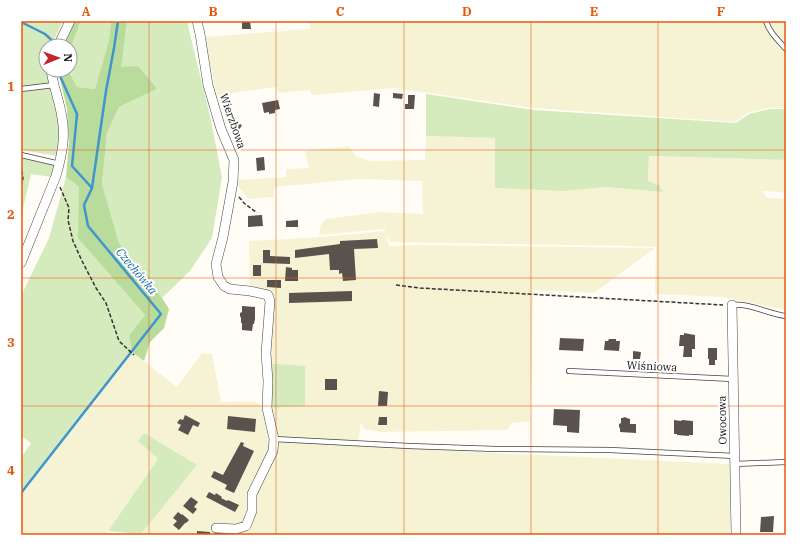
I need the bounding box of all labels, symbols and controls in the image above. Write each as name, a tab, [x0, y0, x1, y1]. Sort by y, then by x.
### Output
text: A	[81, 3, 91, 20]
text: B	[208, 3, 218, 20]
text: C	[336, 3, 345, 20]
text: D	[462, 3, 472, 20]
text: E	[590, 3, 598, 20]
text: F	[717, 3, 725, 20]
north arrow	[38, 38, 78, 78]
text: N	[61, 53, 75, 63]
text: 1	[7, 78, 15, 95]
street label: Wierzbowa	[217, 91, 249, 151]
text: 2	[7, 206, 15, 223]
water label: Czechówka	[113, 244, 161, 298]
text: 3	[7, 334, 15, 351]
street label: Wiśniowa	[626, 358, 678, 374]
street label: Owocowa	[715, 395, 729, 445]
text: 4	[7, 462, 15, 479]

